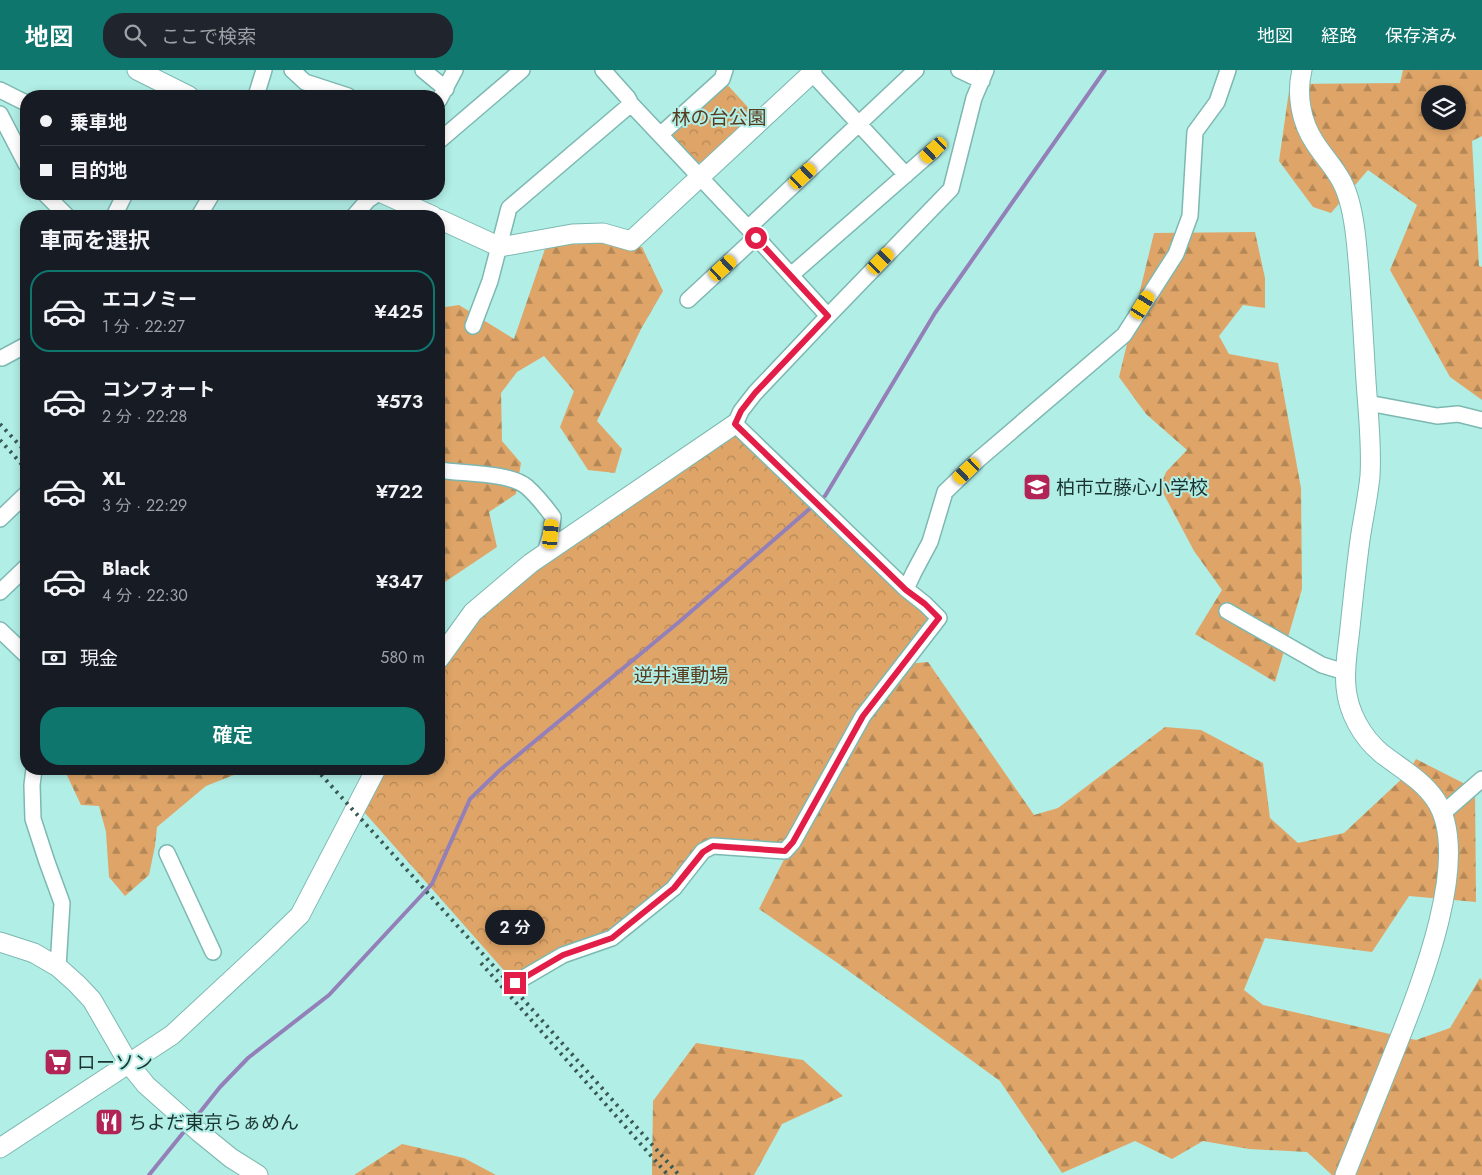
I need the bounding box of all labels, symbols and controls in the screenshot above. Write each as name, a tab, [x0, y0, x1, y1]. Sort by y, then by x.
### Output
search box	[103, 13, 453, 58]
text: 地図	[25, 19, 73, 54]
icon: search	[121, 21, 149, 49]
text: ここで検索	[161, 23, 256, 50]
text: 地図	[1257, 23, 1293, 49]
text: 経路	[1321, 23, 1357, 49]
text: 保存済み	[1385, 23, 1457, 49]
map controls	[1421, 85, 1466, 130]
button: layers	[1421, 85, 1466, 130]
park label: 林の台公園	[671, 104, 767, 131]
text: 乗車地	[70, 109, 127, 136]
car	[917, 134, 950, 166]
text: 目的地	[70, 157, 127, 184]
car	[786, 160, 819, 192]
text: 車両を選択	[40, 224, 150, 256]
route start	[745, 227, 767, 249]
car	[865, 245, 896, 277]
car	[706, 252, 739, 284]
text: エコノミー	[102, 286, 197, 313]
car	[1128, 288, 1157, 322]
icon: car	[42, 289, 87, 334]
text: ¥425	[375, 298, 423, 325]
text: 1 分 · 22:27	[102, 315, 185, 338]
text: コンフォート	[102, 376, 215, 403]
icon: car	[42, 379, 87, 424]
text: ¥573	[377, 388, 423, 415]
text: 2 分 · 22:28	[102, 405, 187, 428]
car	[950, 455, 983, 487]
text: XL	[102, 465, 125, 492]
icon: car	[42, 469, 87, 514]
school or university icon: 柏市立藤心小学校	[1022, 472, 1052, 502]
place label: 柏市立藤心小学校	[1056, 474, 1208, 501]
text: ¥722	[376, 478, 423, 505]
text: 3 分 · 22:29	[102, 494, 187, 517]
car	[542, 518, 559, 550]
text: Black	[102, 555, 150, 582]
icon: car	[42, 559, 87, 604]
text: ¥347	[376, 568, 423, 595]
text: 4 分 · 22:30	[102, 584, 188, 607]
icon: cash	[40, 644, 68, 672]
text: 現金	[80, 645, 118, 672]
text: 580 m	[380, 646, 425, 669]
park label: 逆井運動場	[633, 662, 729, 689]
button: 確定	[40, 707, 425, 765]
callout: 2 分	[485, 910, 545, 946]
text: 2 分	[500, 916, 530, 939]
route end	[504, 972, 526, 994]
supermarket icon: ローソン	[43, 1047, 73, 1077]
place label: ローソン	[77, 1049, 153, 1076]
restaurant icon: ちよだ東京らぁめん	[94, 1107, 124, 1137]
place label: ちよだ東京らぁめん	[128, 1109, 299, 1136]

